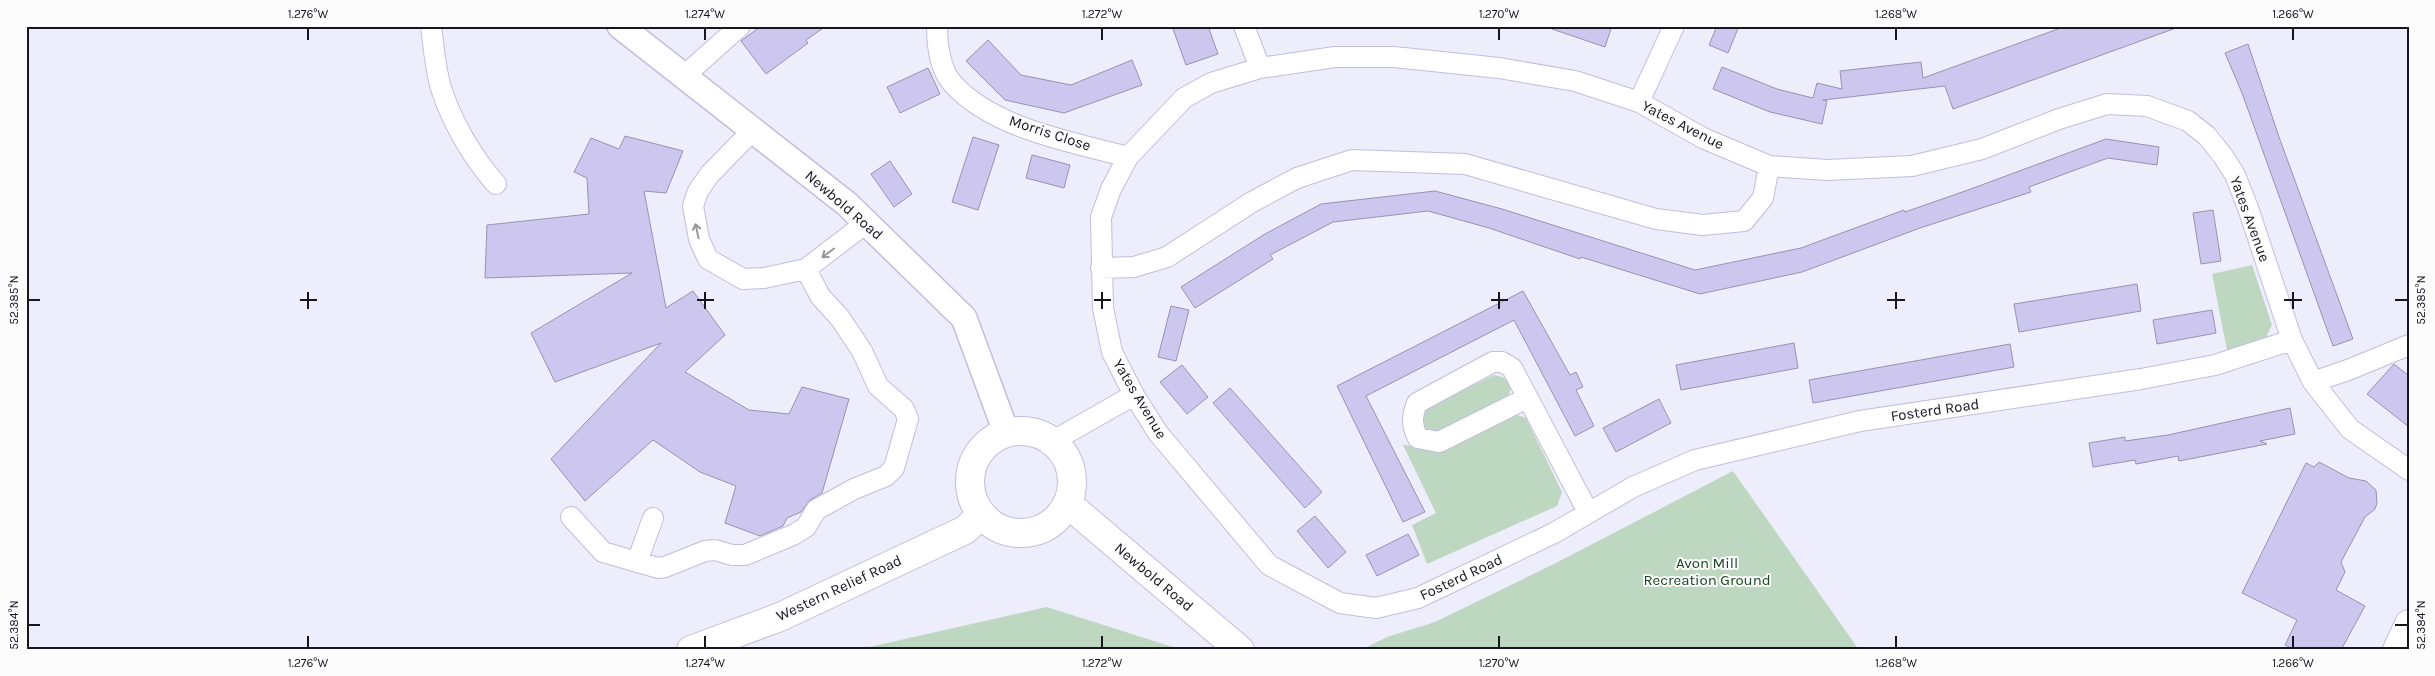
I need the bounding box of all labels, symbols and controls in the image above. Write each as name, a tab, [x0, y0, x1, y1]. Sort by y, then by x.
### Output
text: 1.276°W	[288, 7, 328, 21]
text: 1.274°W	[685, 7, 725, 21]
text: 1.272°W	[1082, 7, 1123, 21]
text: 1.270°W	[1479, 7, 1520, 21]
text: 1.268°W	[1875, 7, 1917, 21]
text: 1.266°W	[2272, 7, 2314, 21]
street label: Yates Avenue	[1639, 97, 1727, 153]
street label: Morris Close	[1007, 111, 1093, 155]
street label: Newbold Road	[801, 166, 887, 244]
street label: Yates Avenue	[2226, 174, 2274, 264]
one-way arrow	[692, 223, 701, 239]
one-way arrow	[821, 248, 835, 258]
text: 52.385°N	[7, 275, 21, 325]
text: 52.385°N	[2414, 275, 2428, 325]
street label: Yates Avenue	[1109, 356, 1171, 442]
street label: Fosterd Road	[1890, 395, 1980, 425]
street label: Newbold Road	[1111, 539, 1197, 615]
street label: Fosterd Road	[1417, 550, 1505, 604]
street label: Western Relief Road	[773, 551, 905, 625]
park label: Avon Mill Recreation Ground	[1643, 554, 1771, 589]
text: 52.384°N	[7, 600, 21, 650]
text: 52.384°N	[2414, 600, 2428, 650]
text: 1.276°W	[288, 656, 328, 670]
text: 1.274°W	[685, 656, 725, 670]
text: 1.272°W	[1082, 656, 1123, 670]
text: 1.270°W	[1479, 656, 1520, 670]
text: 1.268°W	[1875, 656, 1917, 670]
text: 1.266°W	[2272, 656, 2314, 670]

